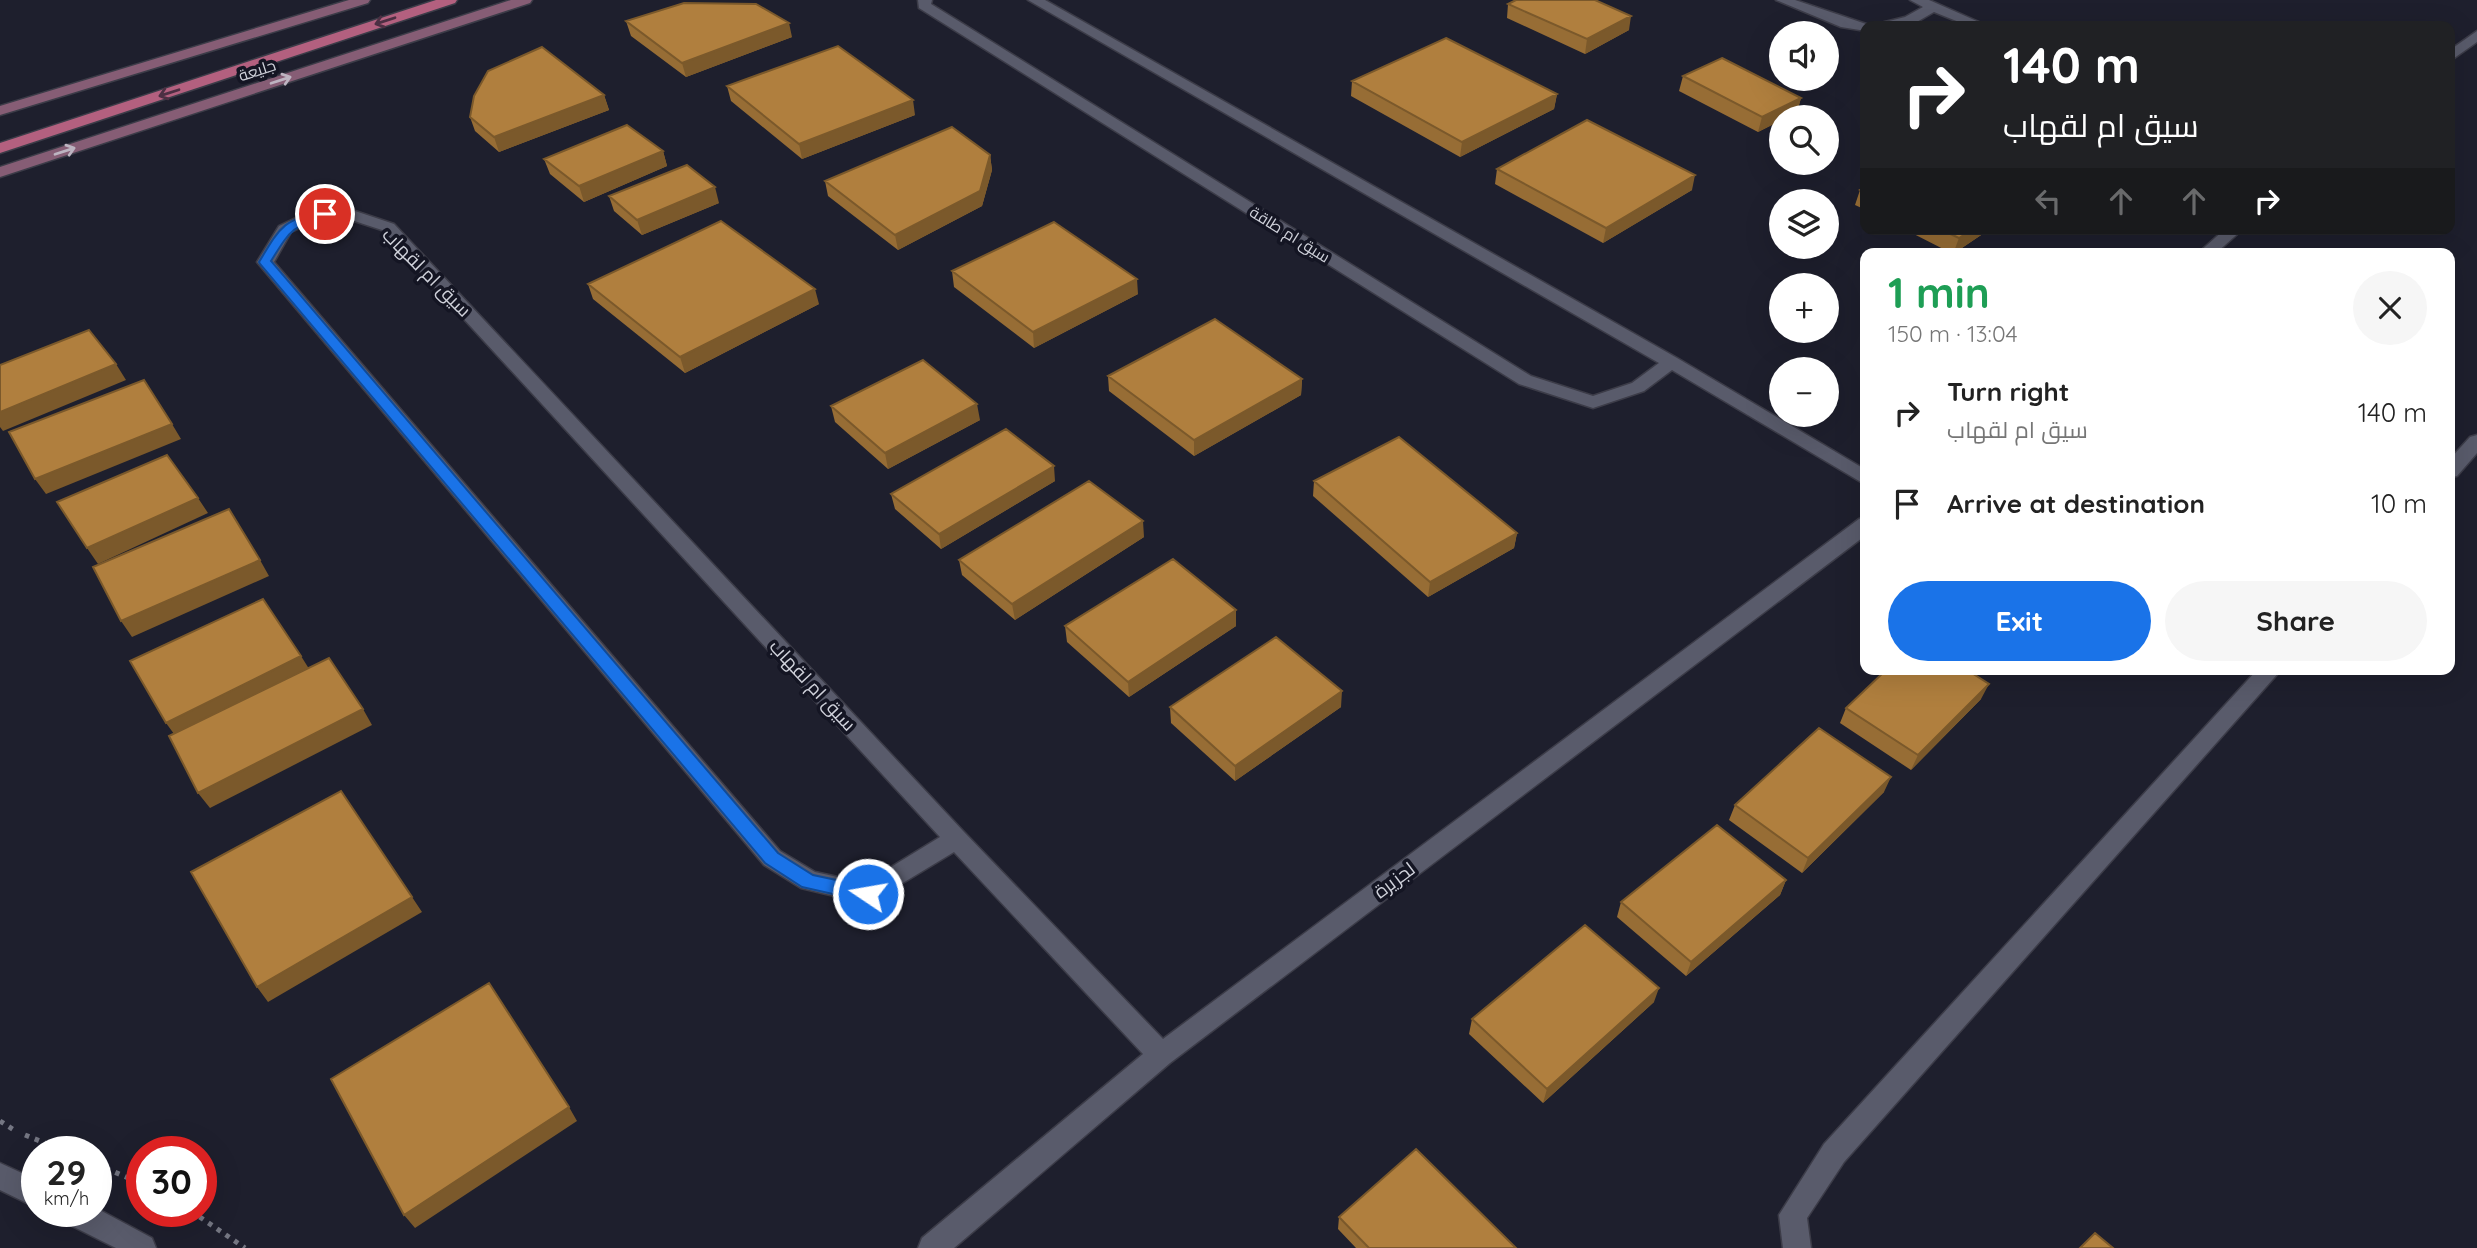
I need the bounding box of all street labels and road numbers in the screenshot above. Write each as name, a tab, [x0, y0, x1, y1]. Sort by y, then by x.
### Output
street label: جليعة	[236, 55, 278, 85]
street label: سيق ام طاقة	[1245, 201, 1334, 268]
street label: سيق ام لقهاب	[376, 222, 477, 323]
street label: سيق ام لقهاب	[763, 634, 861, 737]
street label: لجزيرة	[1368, 857, 1420, 903]

